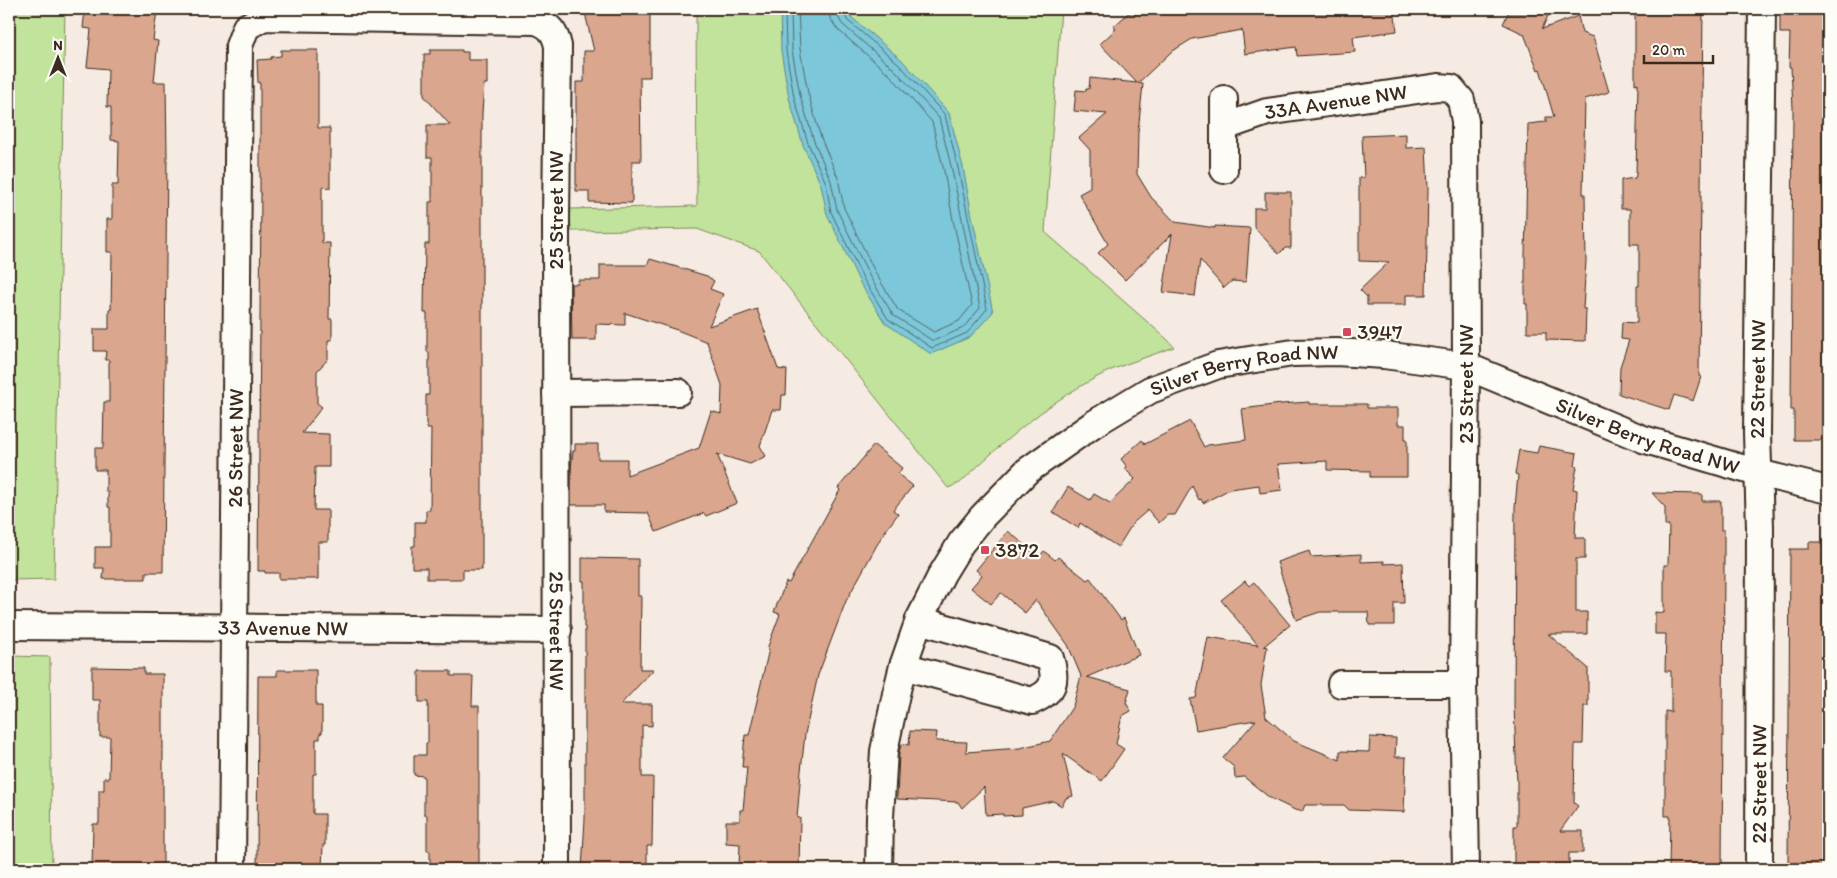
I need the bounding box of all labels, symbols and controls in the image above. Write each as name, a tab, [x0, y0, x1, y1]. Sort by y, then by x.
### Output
north arrow	[32, 32, 82, 82]
scale bar	[1644, 32, 1713, 64]
text: N	[53, 37, 63, 54]
text: 20 m	[1652, 41, 1686, 59]
street label: 33A Avenue NW	[1263, 79, 1409, 124]
street label: 25 Street NW	[543, 150, 568, 270]
place label: 3947	[1357, 319, 1402, 344]
street label: 22 Street NW	[1744, 319, 1770, 439]
street label: 23 Street NW	[1453, 324, 1478, 444]
marker: 3947	[1341, 326, 1353, 338]
street label: Silver Berry Road NW	[1146, 339, 1339, 401]
street label: 26 Street NW	[222, 388, 248, 508]
street label: Silver Berry Road NW	[1552, 391, 1743, 479]
place label: 3872	[995, 537, 1039, 562]
marker: 3872	[979, 544, 991, 556]
street label: 25 Street NW	[545, 571, 570, 691]
street label: 33 Avenue NW	[218, 615, 348, 640]
street label: 22 Street NW	[1746, 724, 1771, 844]

